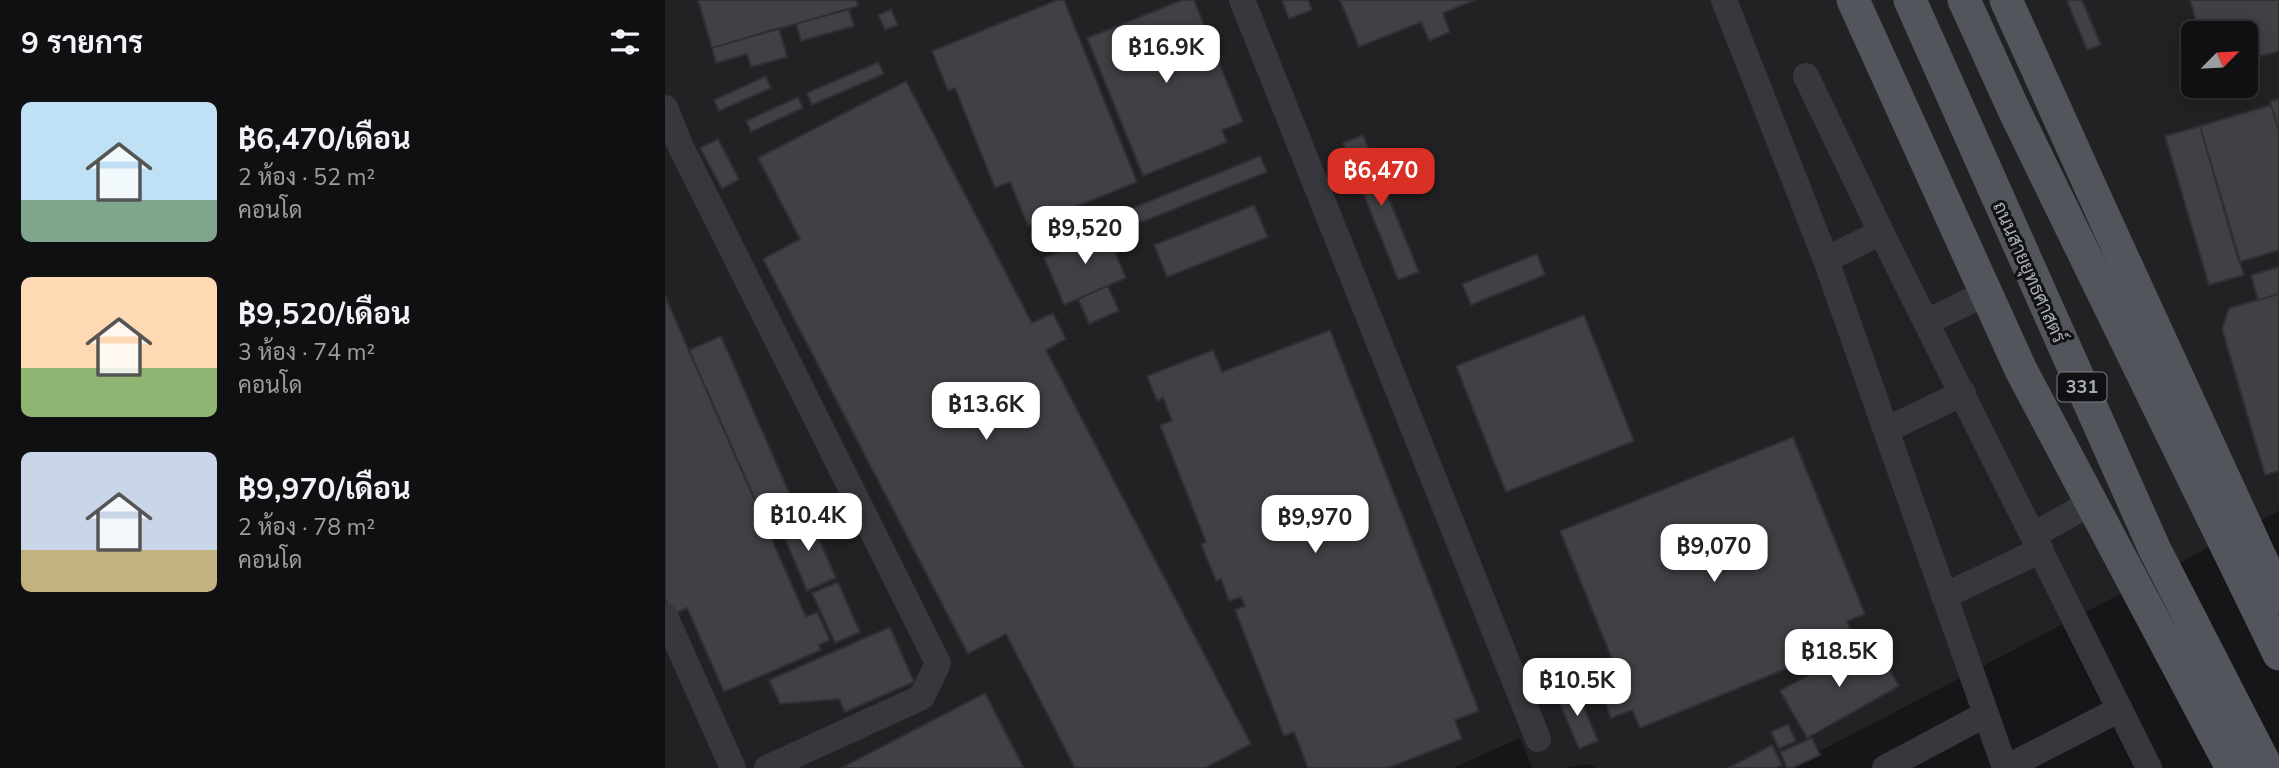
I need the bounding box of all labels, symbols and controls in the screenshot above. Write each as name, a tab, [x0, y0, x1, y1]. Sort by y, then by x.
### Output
north arrow	[2181, 21, 2257, 98]
map controls	[2181, 21, 2258, 98]
text: 9 รายการ	[21, 23, 143, 64]
icon: filters	[606, 23, 644, 61]
pin: ฿16.9K	[1109, 25, 1223, 85]
text: ฿16.9K	[1128, 32, 1204, 63]
text: ฿6,470/เดือน	[238, 119, 411, 160]
icon: home	[77, 130, 161, 214]
pin: ฿6,470	[1324, 148, 1438, 208]
text: ฿6,470	[1344, 155, 1418, 186]
text: 2 ห้อง · 52 m²	[238, 162, 375, 193]
text: คอนโด	[238, 195, 302, 226]
street label: ถนนสายยุทธศาสตร์	[1986, 198, 2072, 347]
pin: ฿9,520	[1028, 206, 1142, 266]
text: ฿9,520	[1048, 213, 1122, 244]
text: ฿9,520/เดือน	[238, 294, 411, 335]
icon: home	[77, 305, 161, 389]
text: 3 ห้อง · 74 m²	[238, 337, 375, 368]
text: คอนโด	[238, 370, 302, 401]
road number: 331	[2057, 372, 2107, 402]
pin: ฿13.6K	[929, 382, 1043, 442]
text: ฿13.6K	[948, 389, 1024, 420]
text: ฿9,970/เดือน	[238, 469, 411, 510]
icon: home	[77, 480, 161, 564]
pin: ฿10.4K	[751, 494, 865, 553]
pin: ฿9,970	[1258, 496, 1372, 555]
text: ฿10.4K	[770, 500, 846, 531]
text: ฿9,970	[1278, 502, 1352, 533]
text: 2 ห้อง · 78 m²	[238, 512, 375, 543]
pin: ฿9,070	[1657, 524, 1771, 584]
text: ฿9,070	[1677, 531, 1751, 562]
text: คอนโด	[238, 545, 302, 576]
pin: ฿18.5K	[1782, 630, 1896, 689]
text: ฿18.5K	[1801, 636, 1877, 667]
pin: ฿10.5K	[1520, 658, 1634, 718]
text: ฿10.5K	[1539, 665, 1615, 696]

